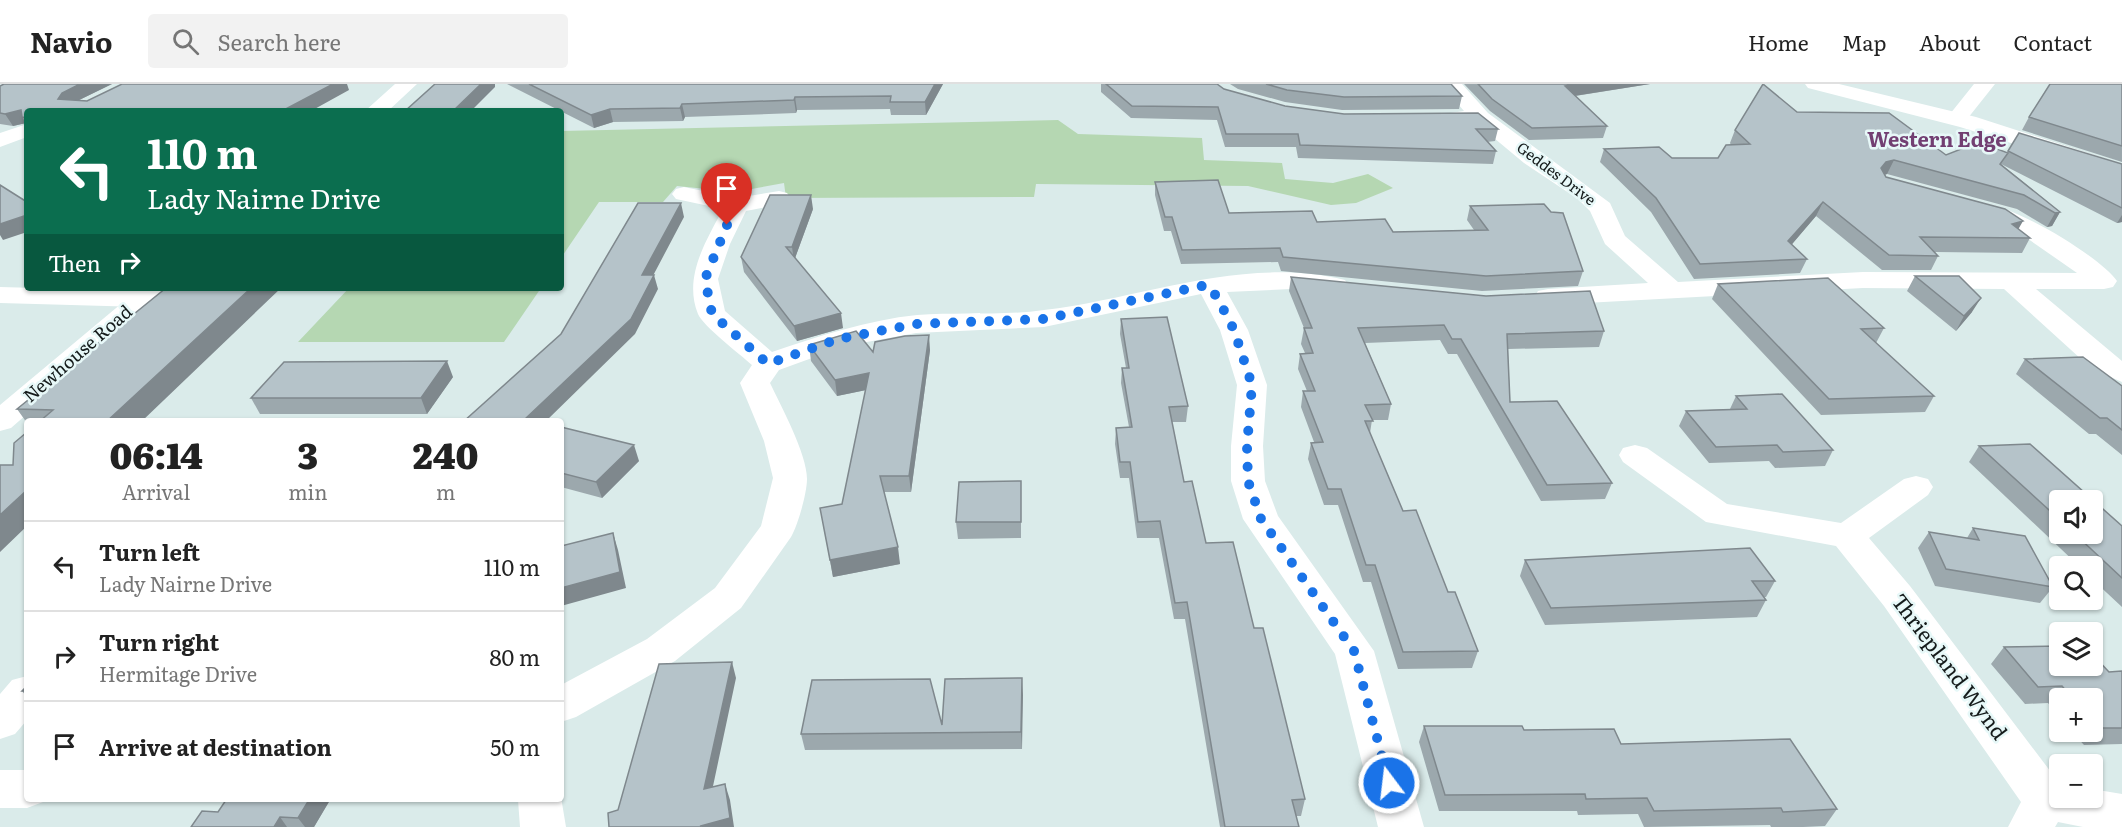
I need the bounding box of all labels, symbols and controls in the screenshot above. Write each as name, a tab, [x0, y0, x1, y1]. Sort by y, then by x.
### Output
search box	[148, 14, 568, 68]
text: Navio	[30, 20, 112, 62]
icon: search	[169, 25, 202, 58]
text: Search here	[217, 25, 341, 58]
text: Home	[1748, 26, 1809, 57]
text: Map	[1842, 26, 1886, 57]
text: About	[1919, 26, 1981, 57]
text: Contact	[2014, 26, 2092, 57]
text: 110 m	[147, 120, 258, 182]
district label: Western Edge	[1867, 123, 2007, 153]
icon: left	[48, 132, 126, 210]
street label: Geddes Drive	[1513, 135, 1601, 210]
pin	[701, 163, 752, 225]
icon: arrive	[710, 172, 743, 205]
text: Lady Nairne Drive	[147, 177, 381, 217]
text: Then	[48, 246, 101, 279]
icon: right	[113, 246, 146, 279]
street label: Newhouse Road	[17, 298, 138, 408]
text: 06:14	[109, 427, 203, 480]
text: 3	[298, 427, 318, 480]
text: 240	[413, 427, 479, 480]
text: Arrival	[122, 476, 190, 506]
text: min	[288, 476, 327, 506]
text: m	[436, 476, 455, 506]
map controls	[2049, 490, 2103, 808]
button: sound	[2049, 490, 2103, 544]
text: Turn left	[99, 535, 200, 568]
icon: left	[48, 550, 81, 583]
text: 110 m	[484, 550, 540, 583]
button: search	[2049, 556, 2103, 610]
text: Lady Nairne Drive	[99, 568, 272, 598]
street label: Thriepland Wynd	[1886, 586, 2016, 745]
button: layers	[2049, 622, 2103, 676]
text: Turn right	[99, 625, 219, 658]
icon: right	[48, 640, 81, 673]
text: 80 m	[489, 640, 540, 673]
text: Hermitage Drive	[99, 658, 257, 688]
button: +	[2049, 688, 2103, 742]
icon: arrive	[48, 730, 81, 763]
text: Arrive at destination	[99, 730, 332, 763]
text: 50 m	[490, 730, 540, 763]
position arrow	[1357, 751, 1421, 815]
button: −	[2049, 754, 2103, 808]

